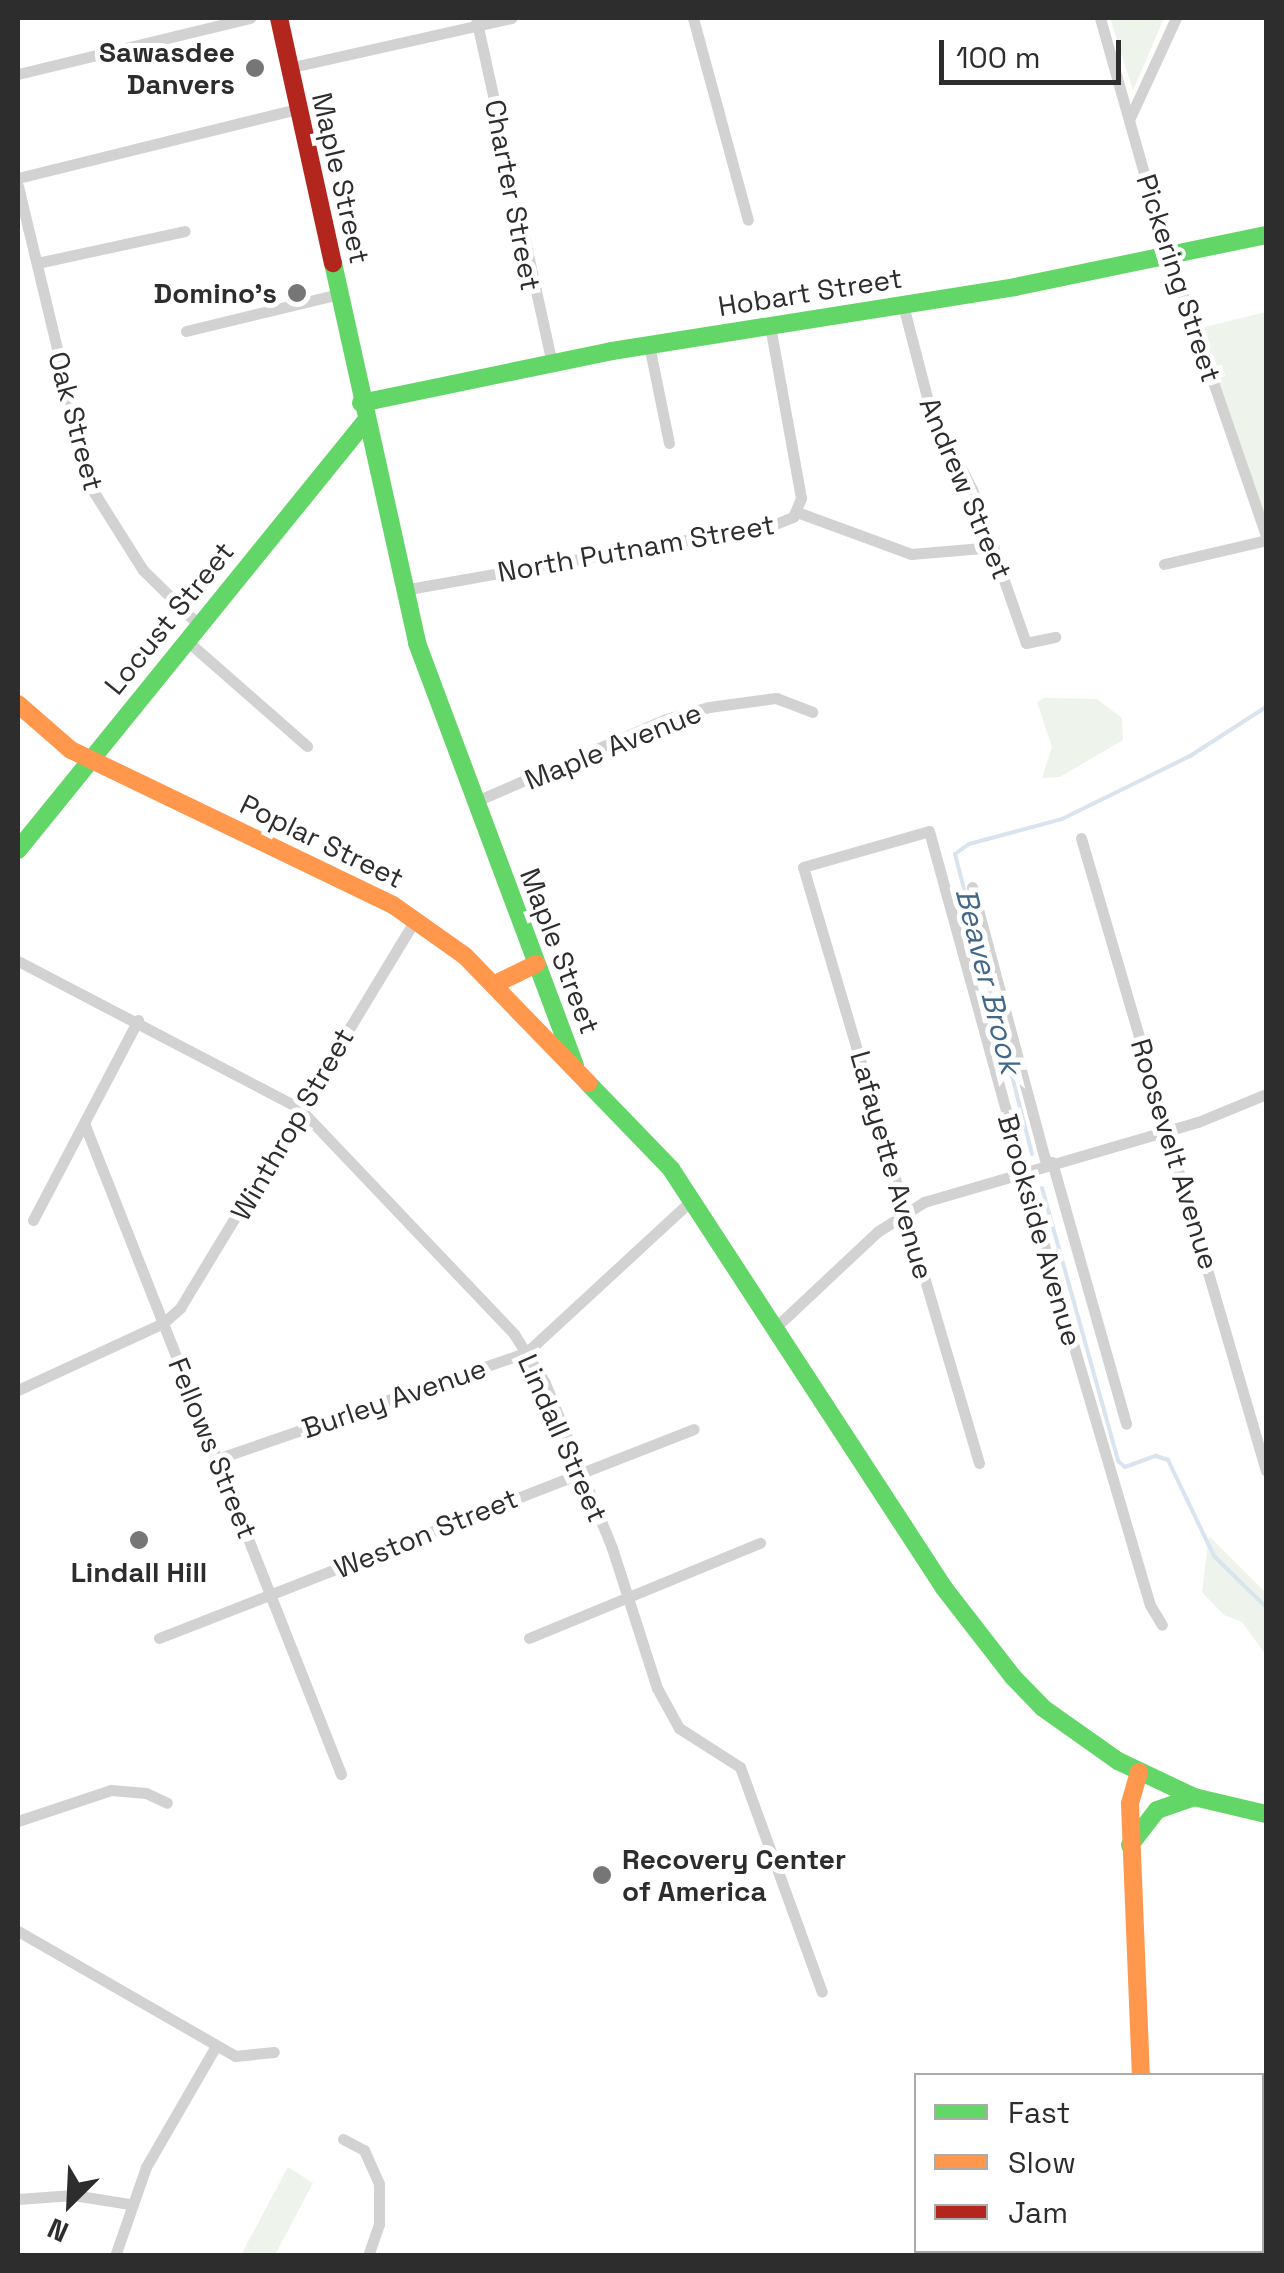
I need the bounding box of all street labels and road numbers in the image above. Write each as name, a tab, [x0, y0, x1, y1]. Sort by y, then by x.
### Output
street label: Maple Street	[305, 89, 377, 267]
street label: Charter Street	[478, 97, 548, 293]
street label: Pickering Street	[1130, 170, 1228, 386]
street label: Hobart Street	[716, 261, 904, 323]
street label: Oak Street	[41, 348, 111, 494]
street label: Andrew Street	[913, 392, 1019, 584]
street label: North Putnam Street	[495, 507, 777, 589]
street label: Locust Street	[97, 535, 241, 701]
street label: Maple Avenue	[520, 695, 706, 797]
street label: Poplar Street	[235, 787, 409, 895]
street label: Maple Street	[513, 863, 607, 1039]
street label: Winthrop Street	[223, 1022, 361, 1226]
street label: Roosevelt Avenue	[1124, 1034, 1226, 1274]
street label: Lafayette Avenue	[843, 1047, 941, 1283]
street label: Brookside Avenue	[991, 1110, 1089, 1350]
street label: Lindall Street	[511, 1349, 615, 1527]
street label: Burley Avenue	[297, 1351, 491, 1445]
street label: Fellows Street	[161, 1353, 265, 1543]
street label: Weston Street	[329, 1481, 523, 1585]

